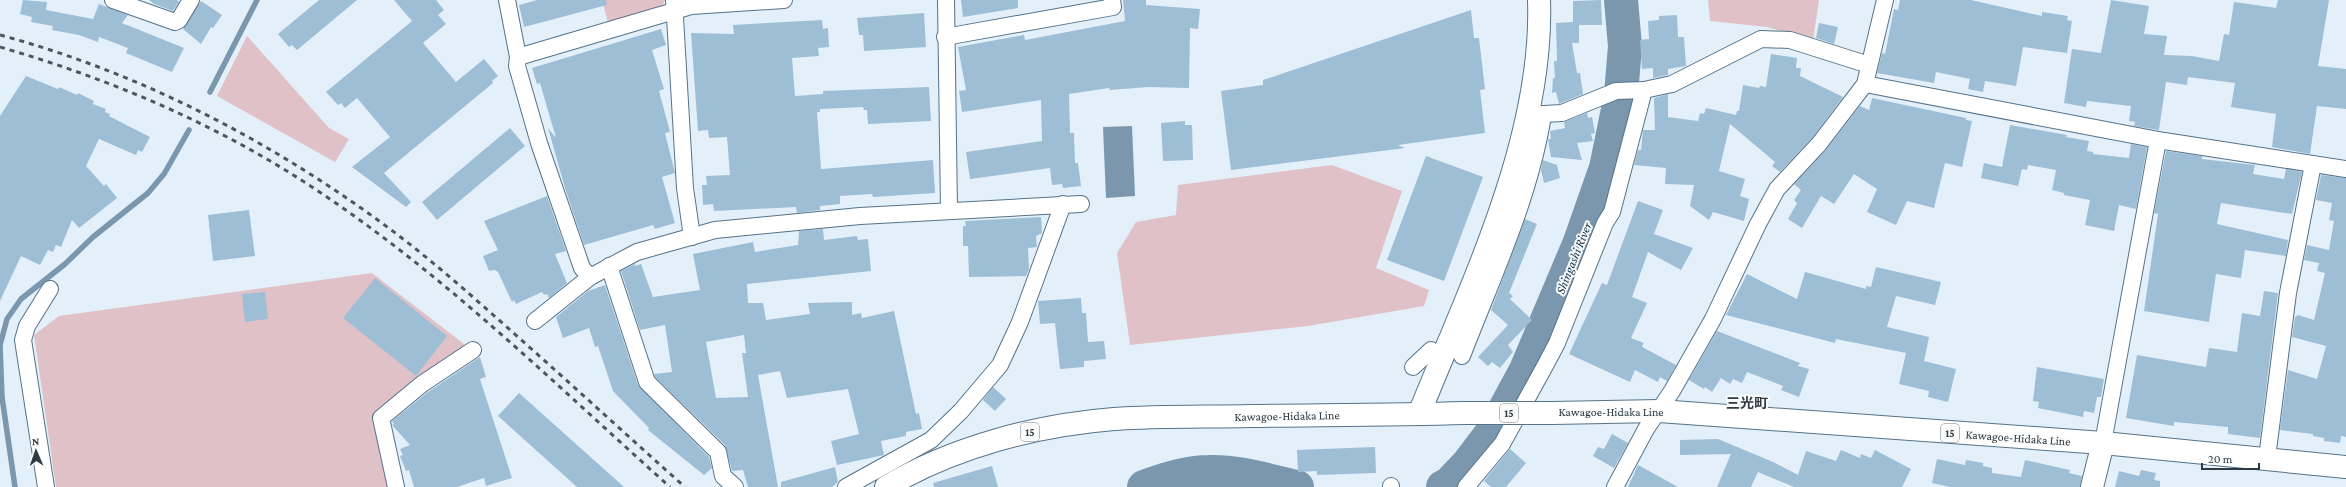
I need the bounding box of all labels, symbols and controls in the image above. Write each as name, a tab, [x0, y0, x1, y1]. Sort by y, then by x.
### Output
water label: Shingashi River	[1552, 220, 1595, 296]
district label: 三光町	[1726, 395, 1768, 411]
road number: 15	[1500, 404, 1518, 422]
street label: Kawagoe-Hidaka Line	[1558, 405, 1664, 419]
street label: Kawagoe-Hidaka Line	[1234, 408, 1340, 424]
road number: 15	[1021, 423, 1039, 441]
road number: 15	[1941, 424, 1959, 442]
street label: Kawagoe-Hidaka Line	[1965, 427, 2071, 449]
north arrow	[16, 431, 56, 471]
text: N	[32, 435, 40, 447]
scale bar	[2202, 445, 2259, 471]
text: 20 m	[2208, 452, 2233, 466]

